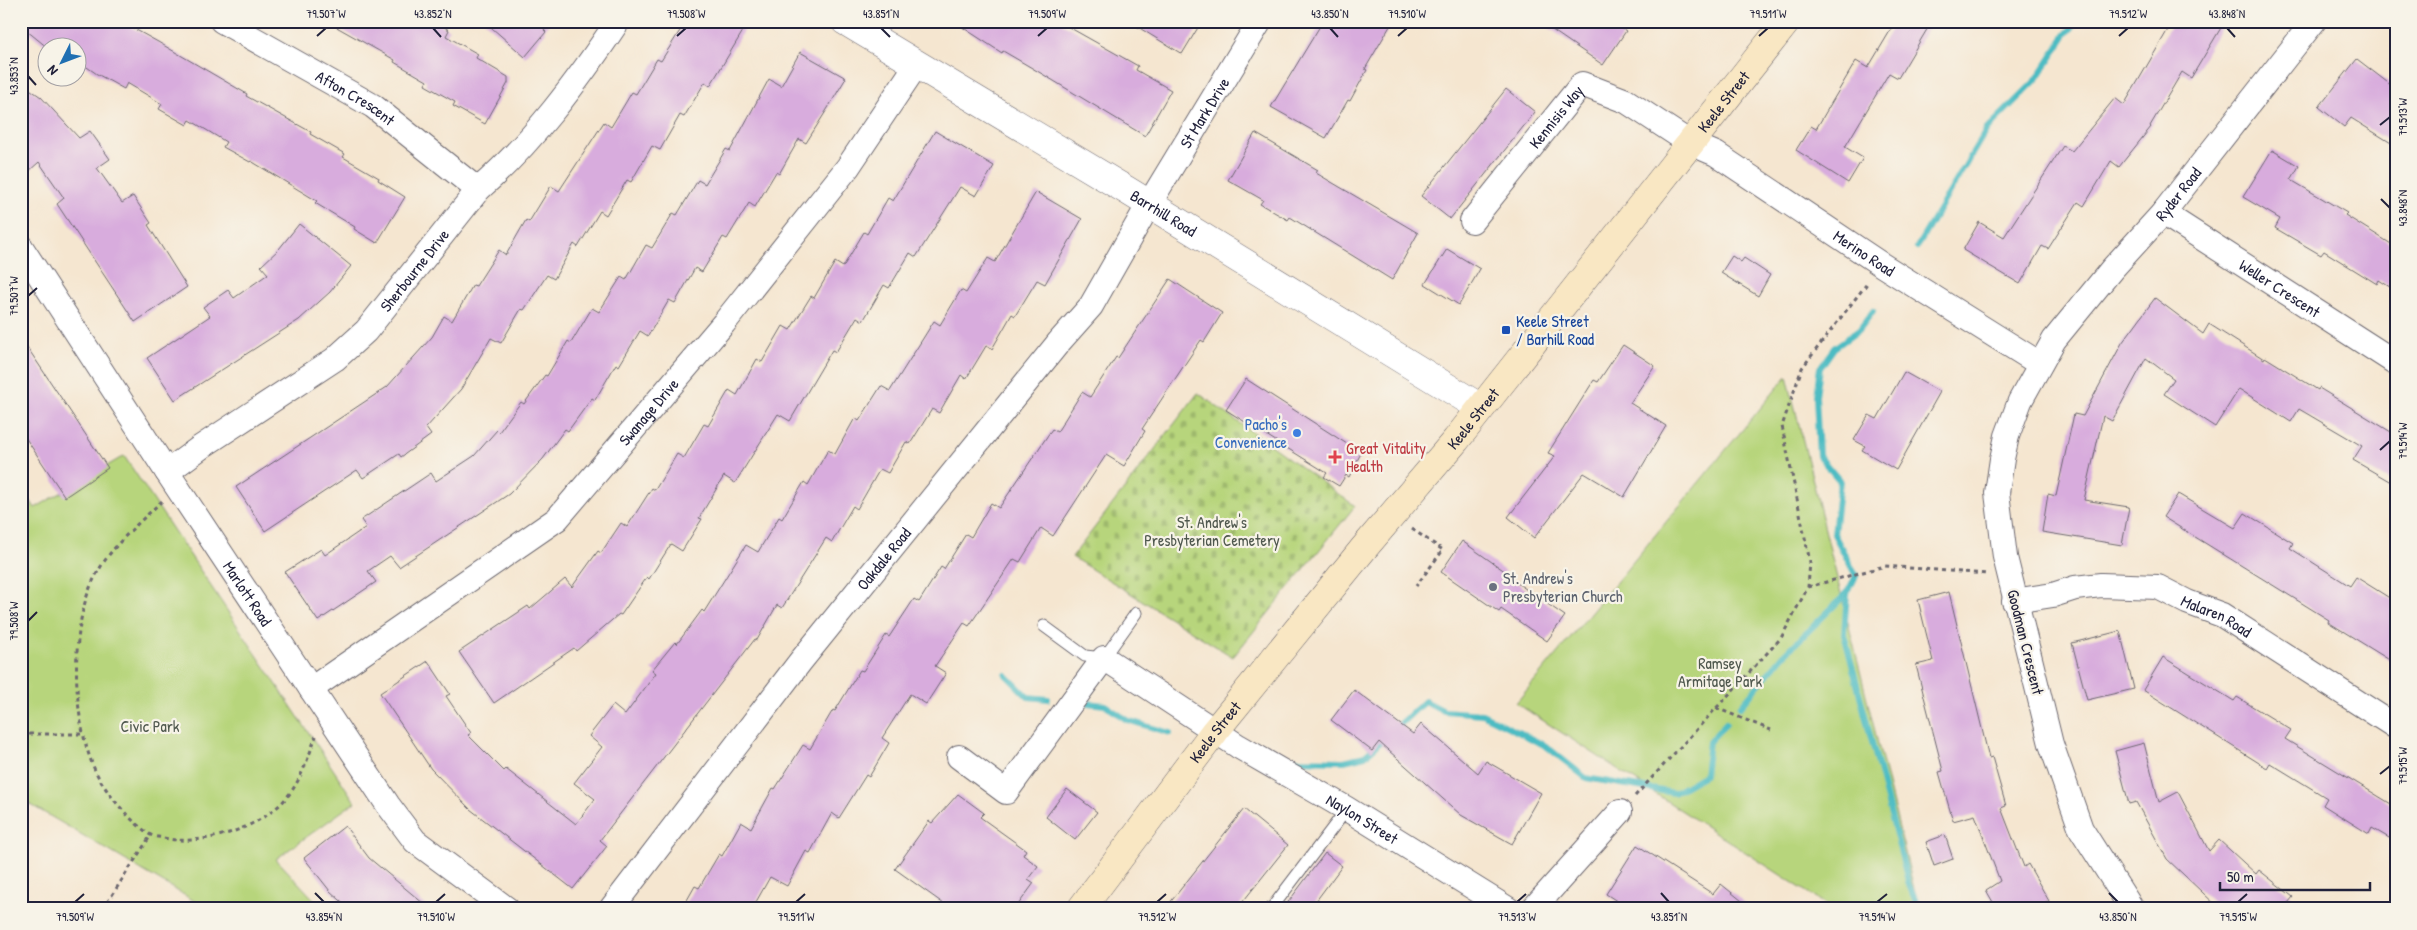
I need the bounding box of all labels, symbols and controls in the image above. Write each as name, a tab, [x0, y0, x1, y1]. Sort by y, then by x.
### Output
text: 79.507°W	[306, 5, 346, 22]
text: 43.852°N	[414, 5, 452, 22]
text: 79.508°W	[667, 5, 706, 22]
text: 43.851°N	[863, 5, 899, 22]
text: 79.509°W	[1028, 5, 1067, 22]
text: 43.850°N	[1311, 5, 1349, 22]
text: 79.510°W	[1388, 5, 1427, 22]
text: 79.511°W	[1750, 5, 1787, 22]
text: 79.512°W	[2109, 5, 2148, 22]
text: 43.848°N	[2209, 5, 2245, 22]
north arrow	[38, 38, 88, 88]
text: 43.853°N	[5, 57, 22, 95]
text: N	[42, 62, 62, 80]
street label: Afton Crescent	[312, 65, 400, 131]
street label: Keele Street	[1692, 66, 1755, 137]
street label: St Mark Drive	[1174, 73, 1235, 152]
street label: Kennisis Way	[1524, 80, 1588, 153]
text: 79.513°W	[2394, 97, 2411, 136]
street label: Ryder Road	[2150, 162, 2206, 226]
street label: Barrhill Road	[1126, 184, 1201, 242]
text: 43.848°N	[2394, 190, 2411, 226]
street label: Sherbourne Drive	[375, 224, 454, 316]
street label: Merino Road	[1829, 225, 1899, 281]
street label: Weller Crescent	[2235, 254, 2325, 323]
text: 79.507°W	[5, 276, 22, 316]
place label: Keele Street / Barhill Road	[1516, 310, 1594, 350]
marker: Keele Street / Barhill Road	[1500, 324, 1512, 336]
street label: Swanage Drive	[613, 373, 684, 450]
street label: Keele Street	[1442, 383, 1504, 454]
place label: Pacho's Convenience	[1215, 413, 1288, 453]
text: 79.514°W	[2394, 422, 2411, 460]
marker: Pacho's Convenience	[1291, 427, 1303, 439]
place label: Great Vitality Health	[1346, 437, 1426, 477]
marker: Great Vitality Health	[1328, 450, 1342, 464]
park label: St. Andrew's Presbyterian Cemetery	[1144, 511, 1280, 551]
street label: Oakdale Road	[852, 523, 916, 595]
street label: Marlott Road	[218, 557, 277, 630]
place label: St. Andrew's Presbyterian Church	[1503, 567, 1623, 607]
marker: St. Andrew's Presbyterian Church	[1487, 581, 1499, 593]
street label: Goodman Crescent	[2002, 587, 2050, 697]
street label: Malaren Road	[2177, 590, 2256, 642]
text: 79.508°W	[5, 601, 22, 640]
park label: Ramsey Armitage Park	[1678, 652, 1762, 692]
street label: Keele Street	[1184, 696, 1246, 767]
park label: Civic Park	[121, 715, 180, 737]
text: 79.515°W	[2394, 747, 2411, 785]
street label: Naylon Street	[1322, 788, 1403, 849]
scale bar	[2220, 860, 2370, 892]
text: 50 m	[2227, 866, 2254, 887]
text: 79.509°W	[56, 908, 95, 925]
text: 43.854°N	[306, 908, 342, 925]
text: 79.510°W	[417, 908, 456, 925]
text: 79.511°W	[778, 908, 815, 925]
text: 79.512°W	[1138, 908, 1177, 925]
text: 79.513°W	[1498, 908, 1537, 925]
text: 43.851°N	[1651, 908, 1687, 925]
text: 79.514°W	[1858, 908, 1896, 925]
text: 43.850°N	[2099, 908, 2137, 925]
text: 79.515°W	[2219, 908, 2257, 925]

